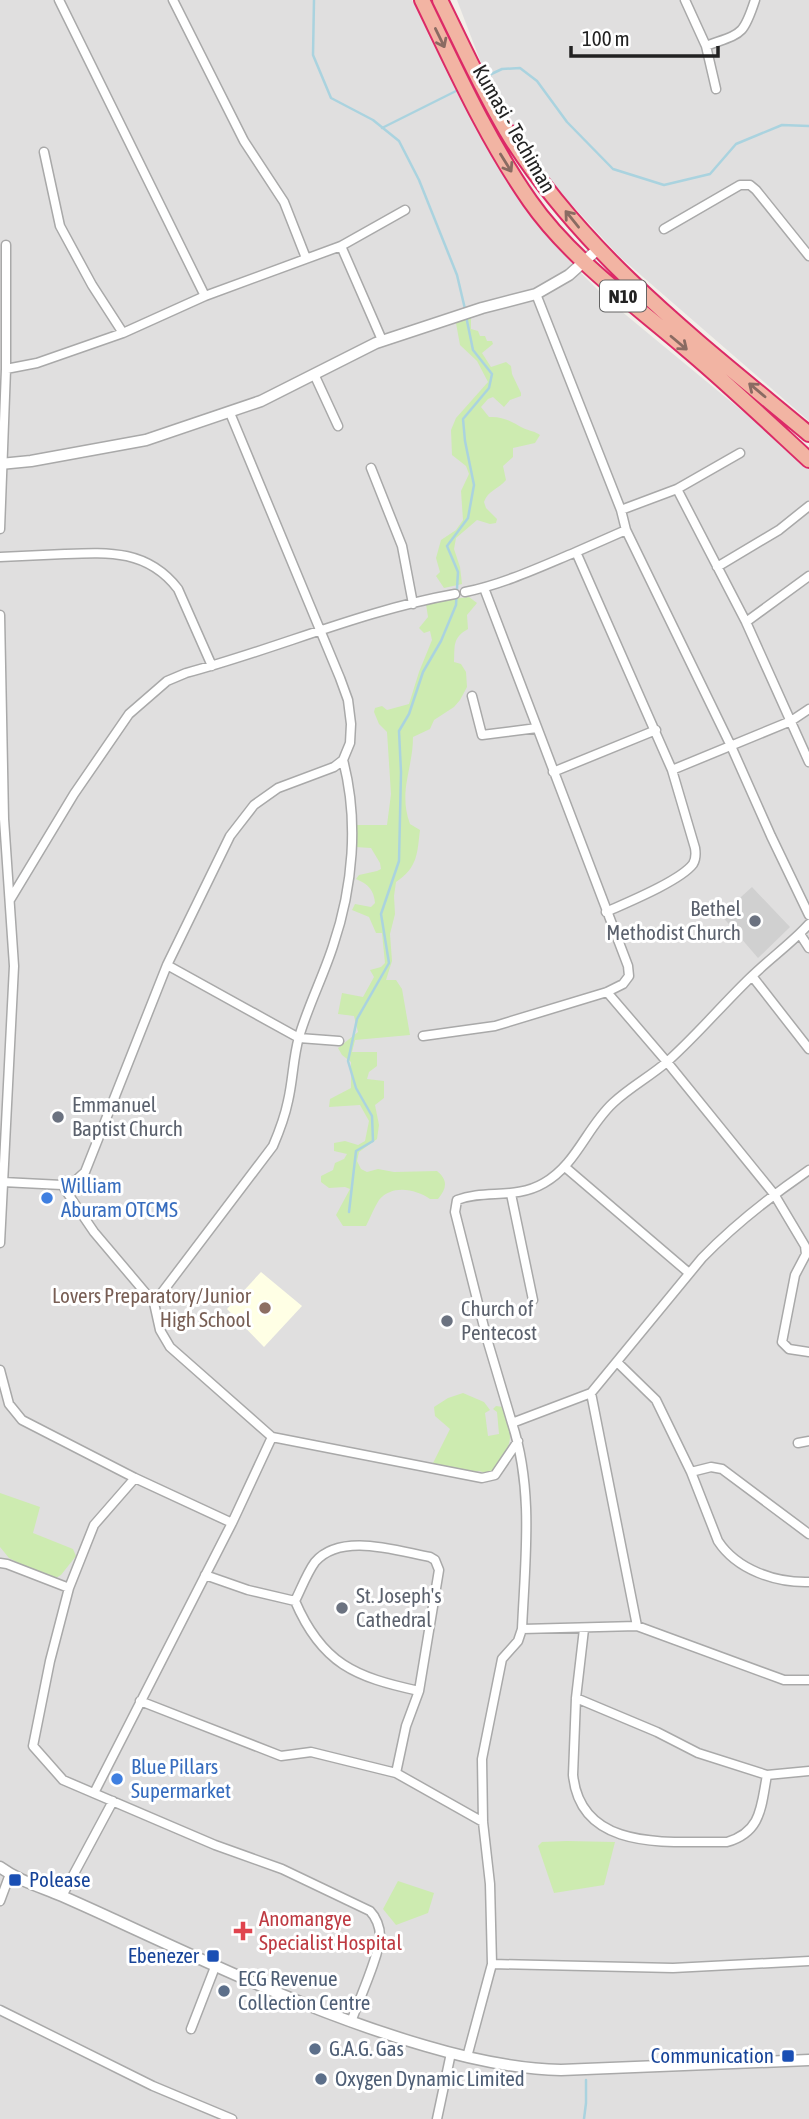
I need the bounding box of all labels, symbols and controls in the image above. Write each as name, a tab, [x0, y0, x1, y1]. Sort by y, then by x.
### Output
scale bar	[571, 14, 718, 58]
text: 100 m	[582, 26, 630, 50]
one-way arrow	[434, 27, 448, 48]
street label: Kumasi - Techiman	[469, 60, 561, 197]
one-way arrow	[499, 152, 513, 172]
one-way arrow	[564, 211, 579, 229]
road number: N10	[600, 280, 646, 312]
one-way arrow	[670, 335, 688, 351]
one-way arrow	[748, 382, 766, 398]
place label: Bethel Methodist Church	[606, 896, 741, 944]
marker: Bethel Methodist Church	[747, 913, 763, 929]
place label: Emmanuel Baptist Church	[72, 1092, 183, 1140]
marker: Emmanuel Baptist Church	[50, 1109, 66, 1125]
place label: William Aburam OTCMS	[61, 1173, 178, 1221]
marker: William Aburam OTCMS	[39, 1190, 55, 1206]
place label: Lovers Preparatory/Junior High School	[52, 1283, 252, 1331]
place label: Church of Pentecost	[461, 1296, 537, 1344]
marker: Lovers Preparatory/Junior High School	[257, 1300, 273, 1316]
marker: Church of Pentecost	[439, 1313, 455, 1329]
place label: St. Joseph's Cathedral	[356, 1583, 442, 1631]
marker: St. Joseph's Cathedral	[334, 1600, 350, 1616]
place label: Blue Pillars Supermarket	[131, 1754, 231, 1802]
marker: Blue Pillars Supermarket	[109, 1771, 125, 1787]
place label: Polease	[29, 1867, 91, 1891]
marker: Polease	[7, 1872, 23, 1888]
place label: Anomangye Specialist Hospital	[259, 1906, 402, 1954]
marker: Anomangye Specialist Hospital	[233, 1921, 253, 1941]
place label: Ebenezer	[128, 1943, 200, 1967]
marker: Ebenezer	[205, 1948, 221, 1964]
place label: ECG Revenue Collection Centre	[238, 1966, 370, 2014]
marker: ECG Revenue Collection Centre	[216, 1983, 232, 1999]
place label: G.A.G. Gas	[329, 2036, 404, 2060]
marker: G.A.G. Gas	[307, 2041, 323, 2057]
place label: Communication	[651, 2043, 774, 2067]
marker: Communication	[780, 2048, 796, 2064]
place label: Oxygen Dynamic Limited	[335, 2066, 525, 2090]
marker: Oxygen Dynamic Limited	[313, 2071, 329, 2087]

